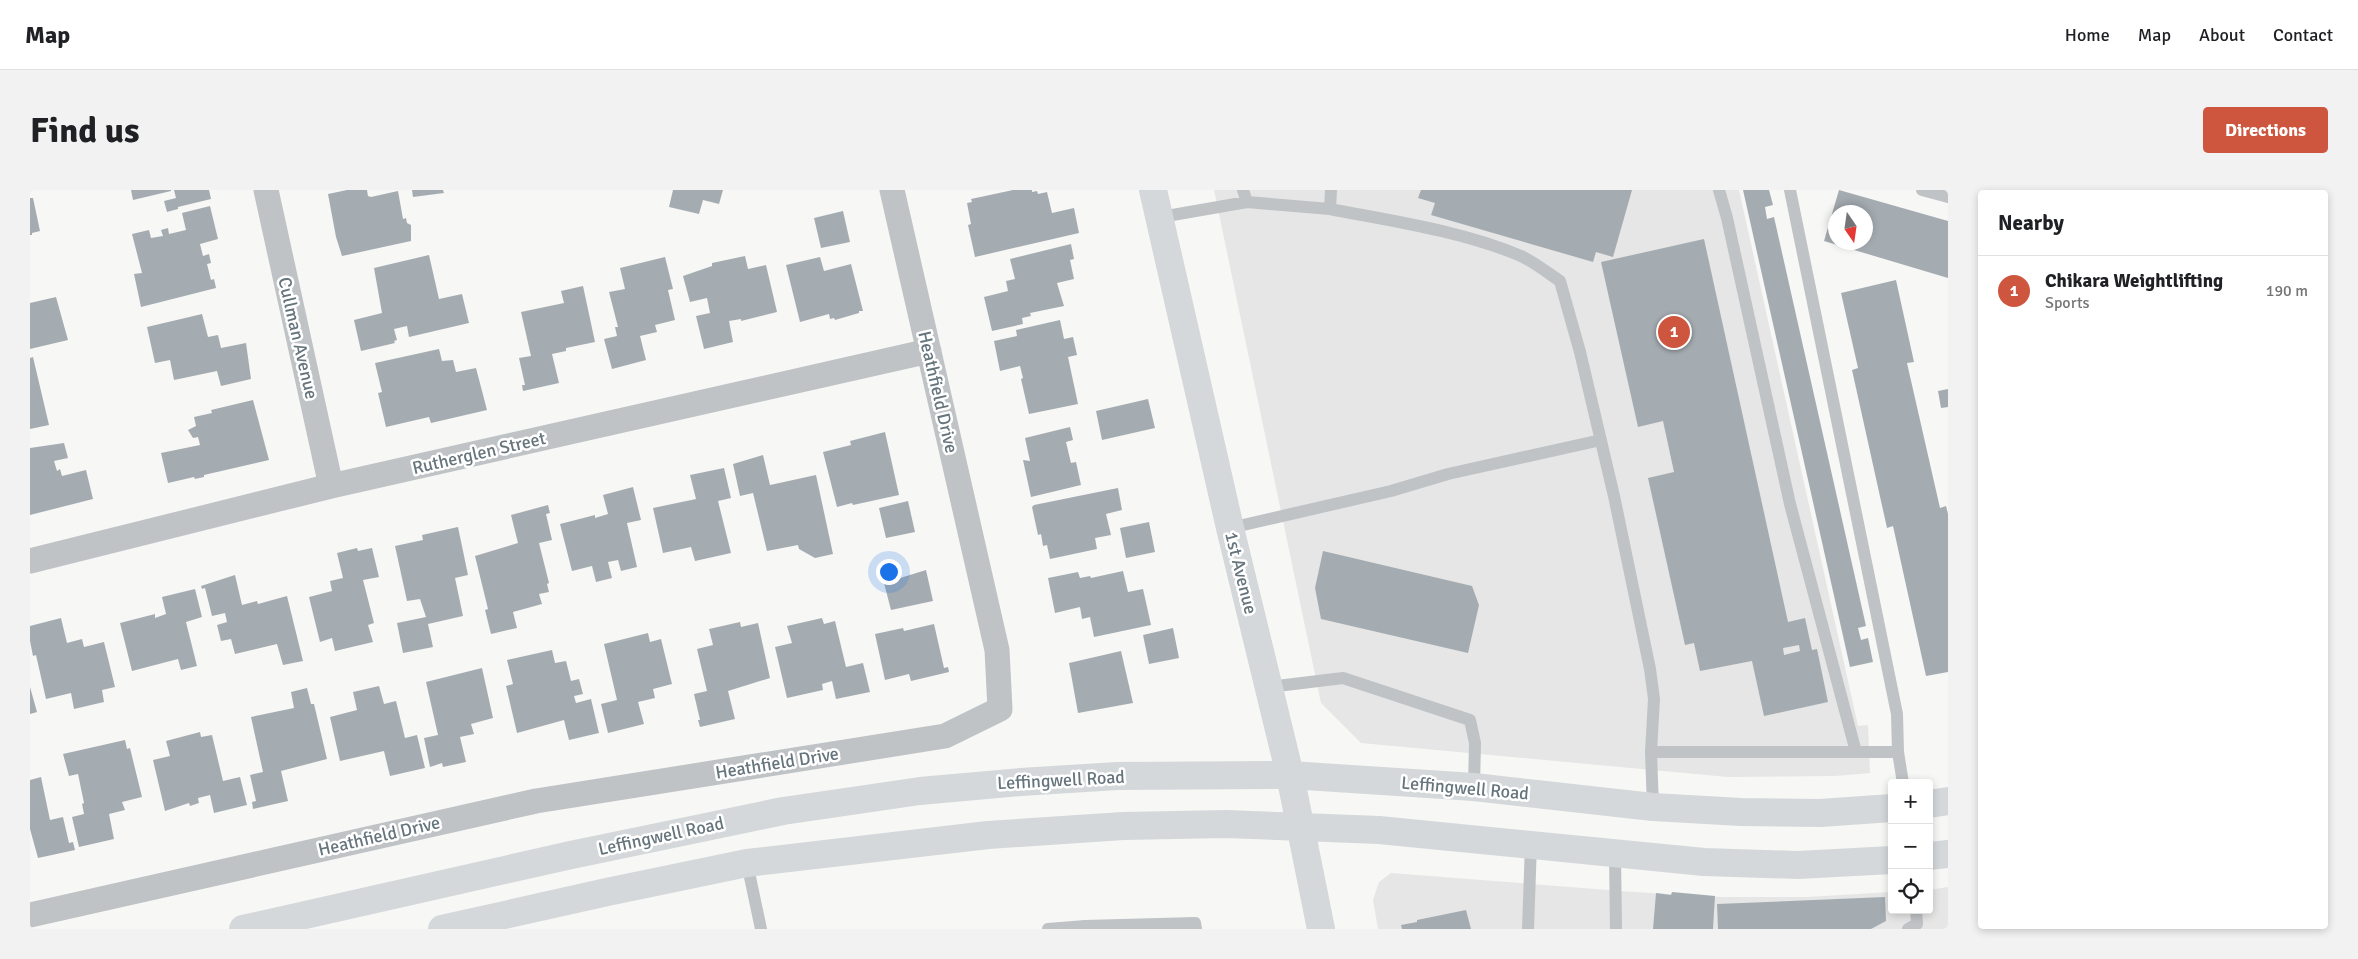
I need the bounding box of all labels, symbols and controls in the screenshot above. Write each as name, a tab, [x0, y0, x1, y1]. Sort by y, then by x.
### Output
text: Map	[25, 20, 70, 50]
text: Home	[2065, 24, 2110, 46]
text: Map	[2138, 24, 2171, 46]
text: About	[2199, 24, 2245, 46]
text: Contact	[2273, 24, 2333, 46]
button: Directions	[2203, 107, 2328, 153]
text: Find us	[30, 109, 140, 152]
north arrow	[1828, 205, 1873, 250]
text: Nearby	[1998, 210, 2064, 236]
text: Chikara Weightlifting	[2045, 269, 2223, 293]
street label: Cullman Avenue	[273, 275, 323, 401]
text: 1	[2010, 281, 2018, 301]
text: 190 m	[2266, 281, 2308, 301]
text: Sports	[2045, 293, 2090, 313]
pin: 1	[1658, 313, 1690, 351]
street label: Heathfield Drive	[913, 329, 963, 455]
street label: Rutherglen Street	[410, 427, 548, 479]
street label: 1st Avenue	[1220, 530, 1262, 616]
your location	[876, 559, 902, 585]
street label: Heathfield Drive	[714, 742, 840, 784]
street label: Leffingwell Road	[997, 766, 1125, 794]
street label: Leffingwell Road	[1400, 771, 1530, 805]
map controls	[1888, 779, 1933, 914]
button: +	[1888, 779, 1933, 824]
street label: Heathfield Drive	[316, 811, 442, 861]
street label: Leffingwell Road	[596, 812, 726, 860]
button: −	[1888, 824, 1933, 869]
button: locate	[1888, 869, 1933, 914]

